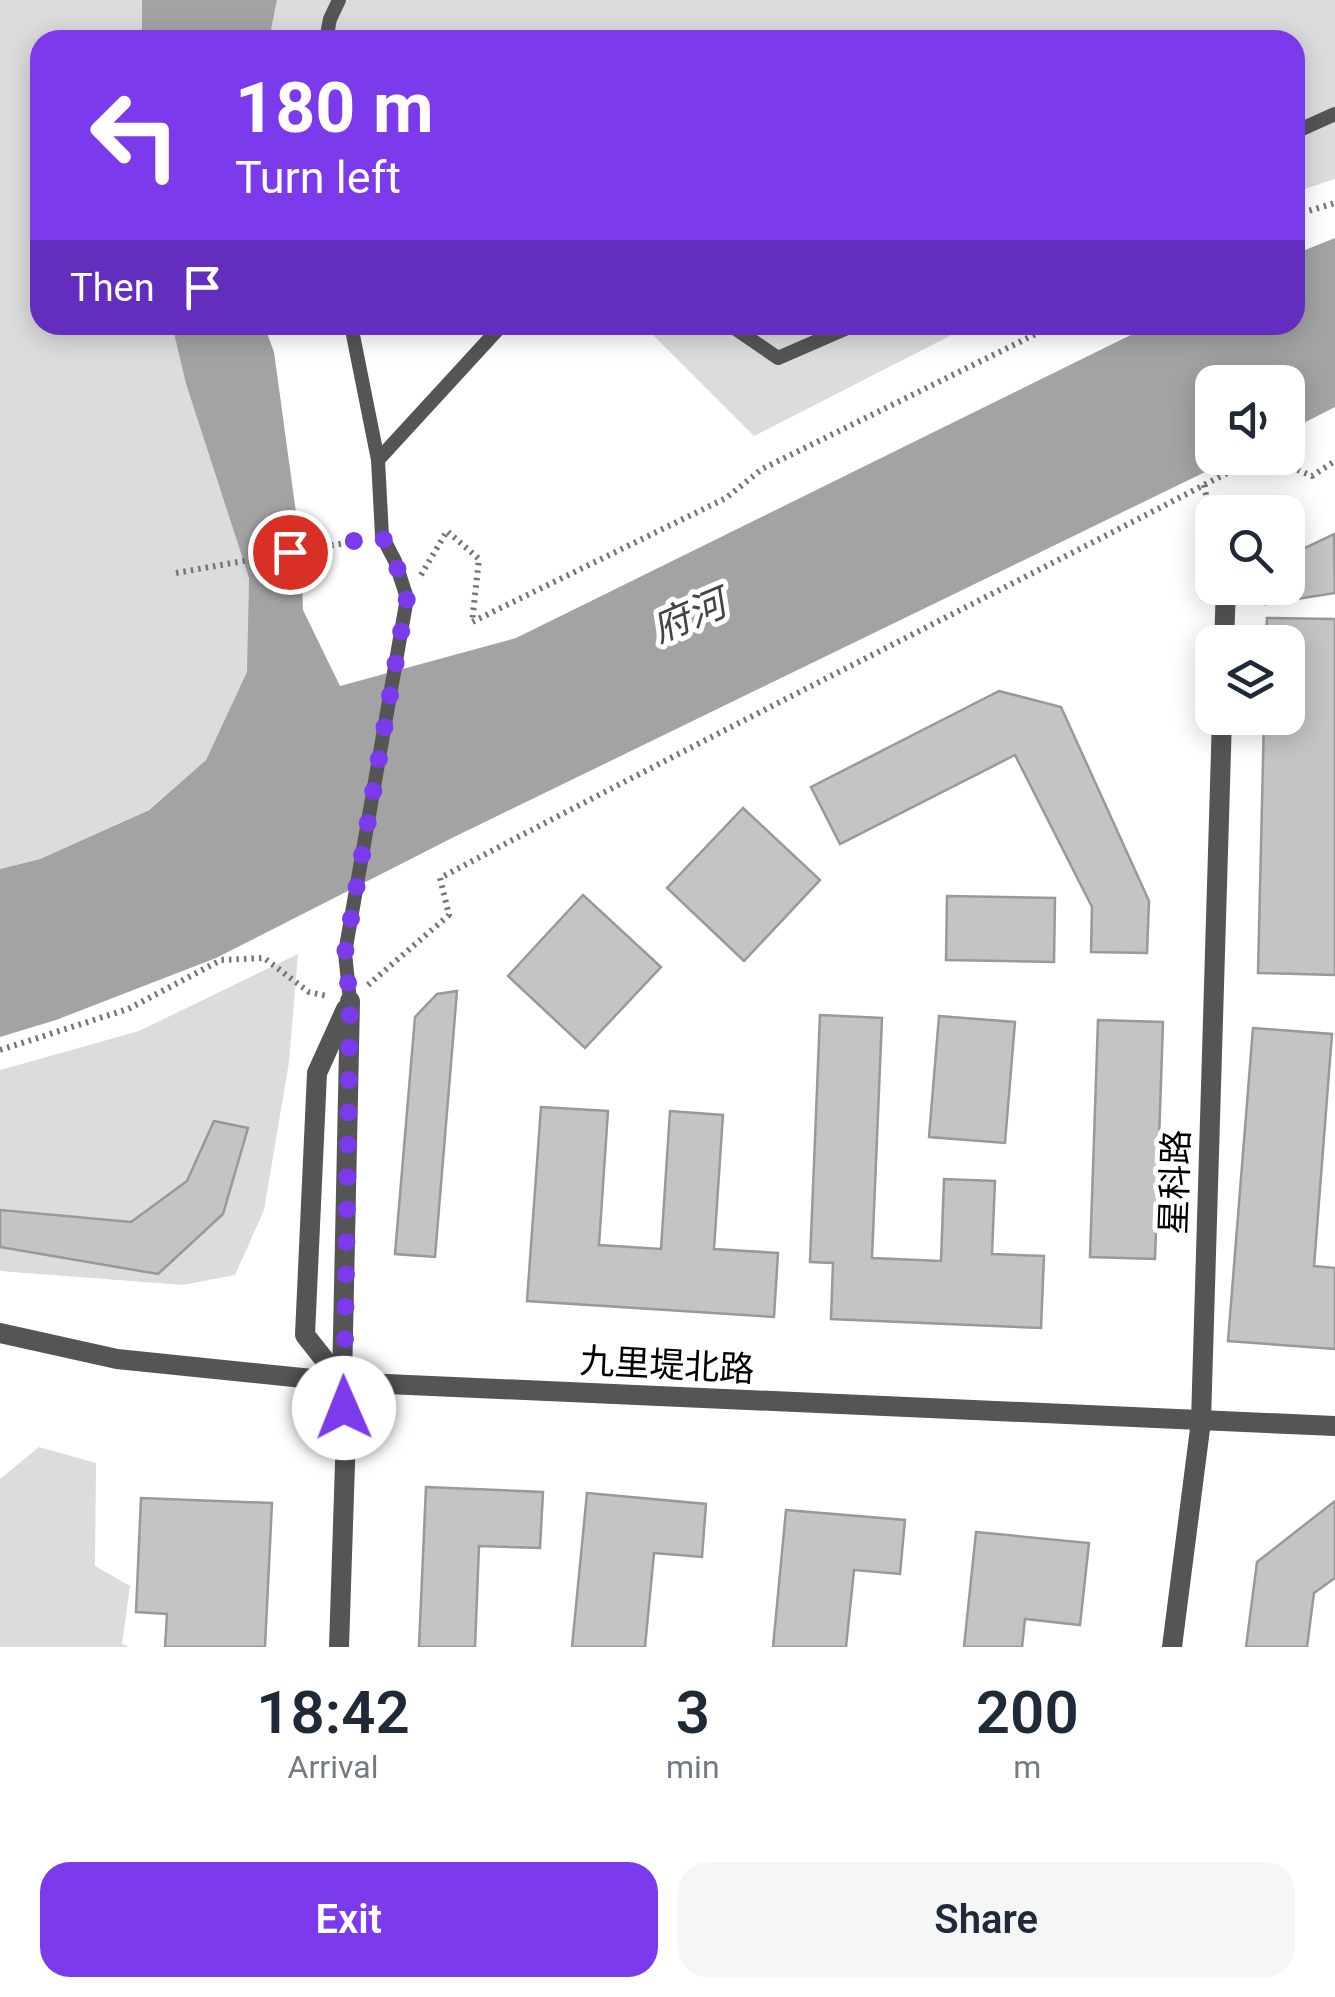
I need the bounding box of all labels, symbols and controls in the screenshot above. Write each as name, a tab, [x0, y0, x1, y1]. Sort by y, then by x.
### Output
text: 180 m	[235, 67, 434, 149]
icon: left	[70, 70, 200, 200]
text: Turn left	[235, 151, 401, 204]
icon: arrive	[175, 260, 230, 315]
text: Then	[70, 266, 155, 310]
map controls	[1195, 365, 1305, 735]
button: sound	[1195, 365, 1305, 475]
button: search	[1195, 495, 1305, 605]
pin	[248, 510, 333, 595]
icon: arrive	[263, 525, 318, 580]
water label: 府河	[645, 578, 739, 651]
button: layers	[1195, 625, 1305, 735]
street label: 星科路	[1153, 1129, 1198, 1235]
street label: 九里堤北路	[579, 1340, 755, 1391]
position arrow	[292, 1356, 396, 1460]
text: 18:42	[256, 1677, 410, 1748]
text: 3	[676, 1677, 710, 1748]
text: 200	[976, 1677, 1079, 1748]
text: Arrival	[288, 1748, 378, 1786]
text: min	[666, 1748, 720, 1786]
text: m	[1013, 1748, 1041, 1786]
button: Exit	[40, 1862, 658, 1977]
button: Share	[678, 1862, 1295, 1977]

